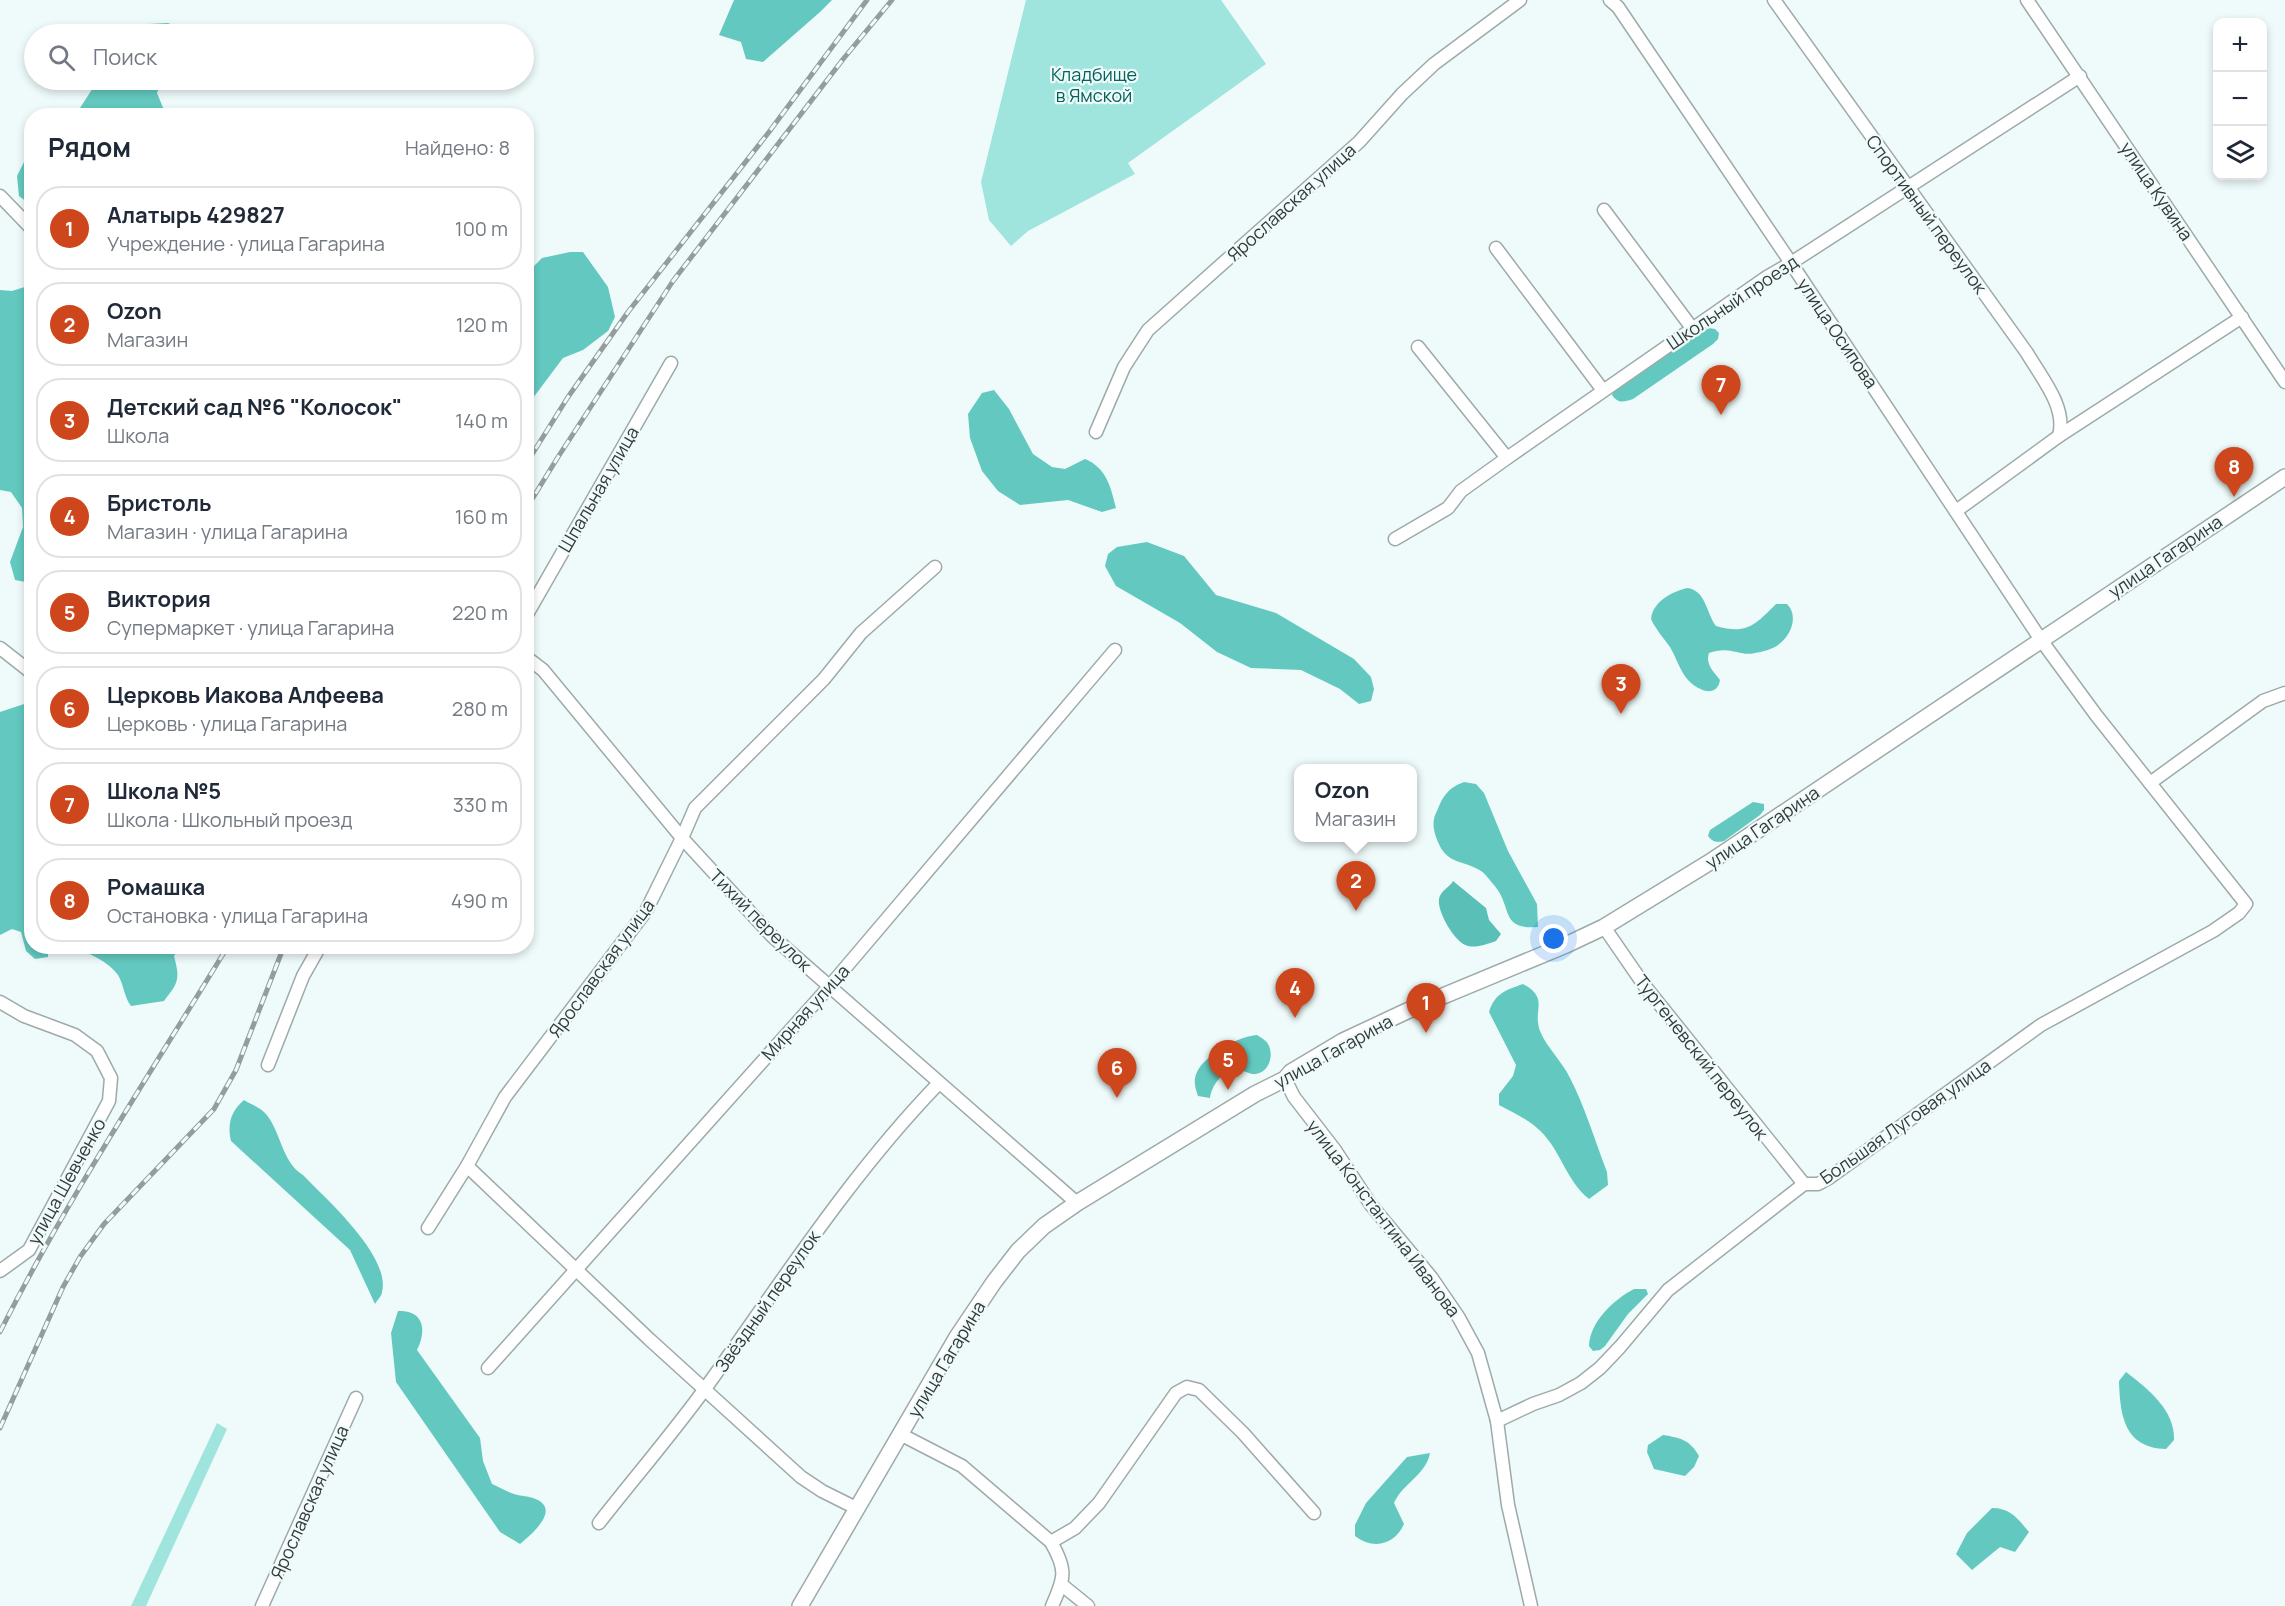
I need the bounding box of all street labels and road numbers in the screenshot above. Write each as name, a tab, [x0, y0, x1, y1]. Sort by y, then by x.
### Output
street label: Спортивный переулок	[1861, 130, 1993, 299]
street label: улица Кувина	[2115, 137, 2199, 245]
street label: Ярославская улица	[1221, 138, 1361, 266]
street label: Школьный проезд	[1662, 249, 1803, 355]
street label: улица Осипова	[1792, 273, 1884, 393]
street label: Шпальная улица	[552, 422, 644, 556]
street label: улица Гагарина	[2103, 509, 2227, 603]
street label: улица Гагарина	[1700, 780, 1824, 874]
street label: Тихий переулок	[705, 864, 818, 977]
street label: Ярославская улица	[543, 894, 659, 1042]
street label: Мирная улица	[756, 959, 854, 1065]
street label: Тургеневский переулок	[1630, 970, 1775, 1145]
street label: улица Гагарина	[1269, 1008, 1397, 1094]
street label: Большая Луговая улица	[1815, 1053, 1995, 1189]
street label: улица Шевченко	[21, 1113, 111, 1249]
street label: улица Константина Иванова	[1302, 1114, 1466, 1322]
street label: Звёздный переулок	[709, 1225, 826, 1377]
street label: улица Гагарина	[902, 1296, 990, 1422]
street label: Ярославская улица	[264, 1421, 354, 1583]

